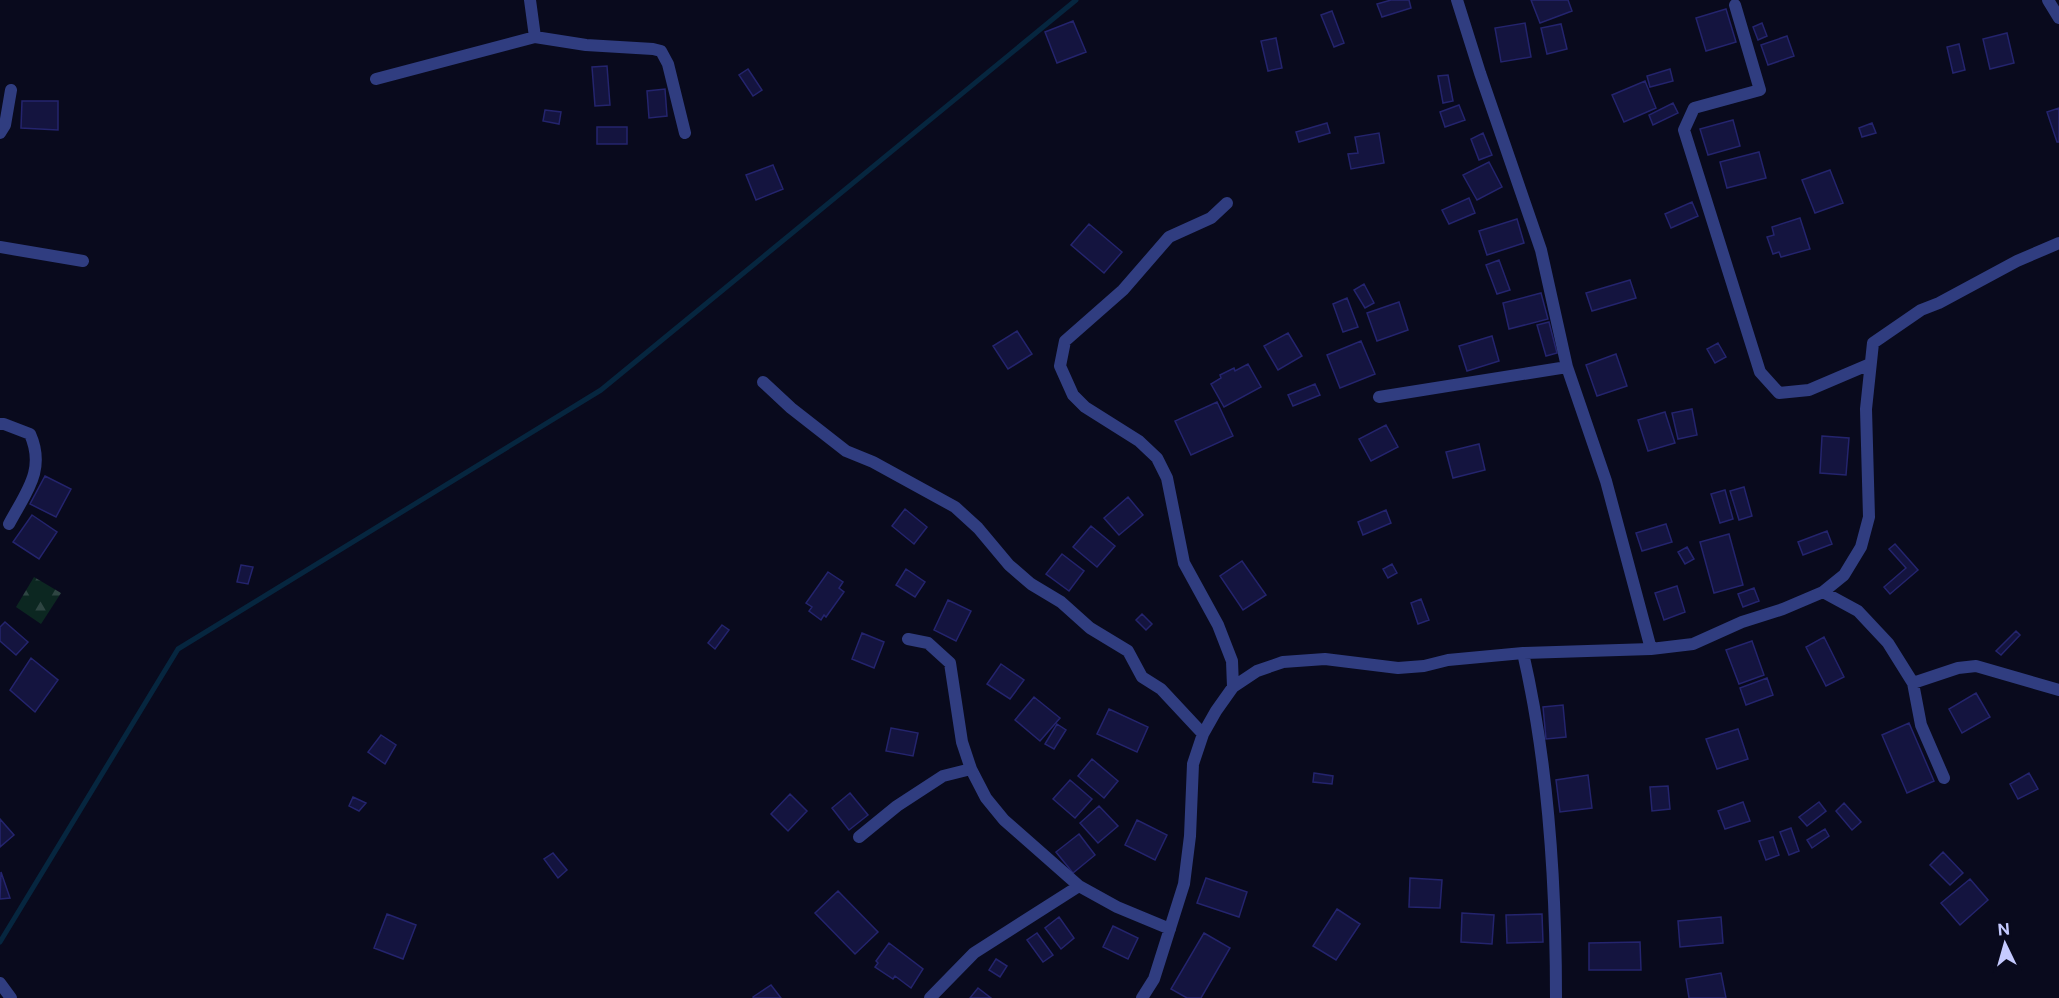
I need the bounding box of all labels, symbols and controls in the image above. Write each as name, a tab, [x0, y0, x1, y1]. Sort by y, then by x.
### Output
north arrow	[1975, 914, 2035, 974]
text: N	[1997, 920, 2011, 940]

